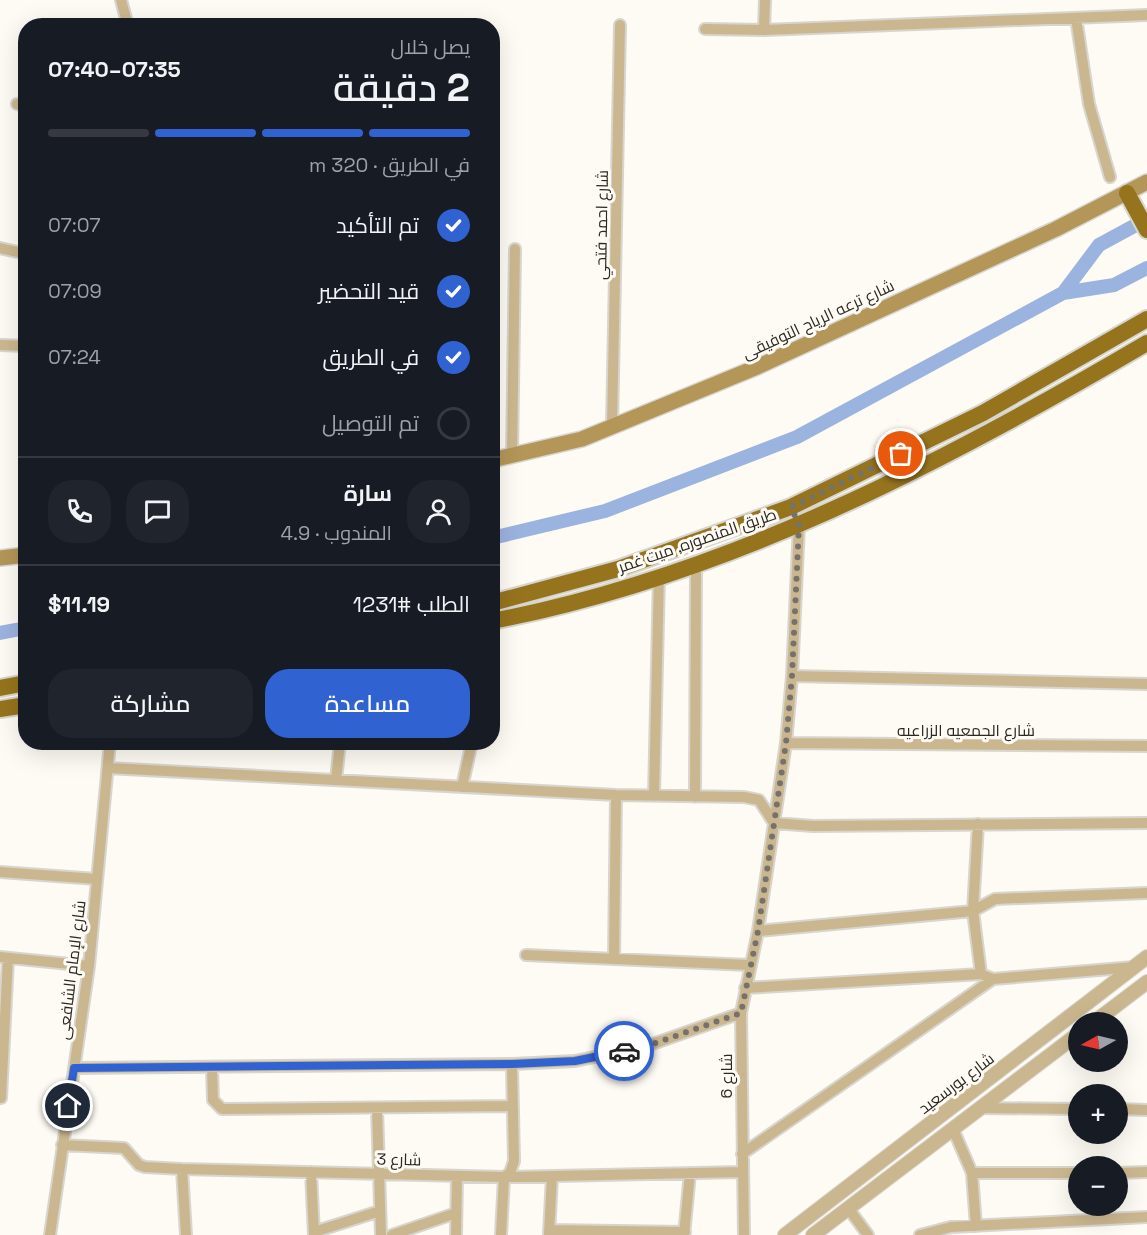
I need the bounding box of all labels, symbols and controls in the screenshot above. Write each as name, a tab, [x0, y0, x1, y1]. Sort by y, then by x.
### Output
text: يصل خلال	[391, 34, 470, 60]
text: 07:35–07:40	[48, 55, 181, 83]
text: 2 دقيقة	[333, 63, 470, 112]
text: في الطريق · 320 m	[309, 152, 470, 178]
street label: شارع احمد فتحي	[590, 170, 616, 280]
icon: check	[437, 209, 470, 242]
text: تم التأكيد	[336, 211, 419, 239]
text: 07:07	[48, 212, 101, 238]
icon: check	[437, 275, 470, 308]
street label: شارع ترعه الرياح التوفيقى	[739, 275, 898, 365]
text: قيد التحضير	[318, 277, 419, 305]
text: 07:09	[48, 278, 102, 304]
icon: check	[437, 341, 470, 374]
text: في الطريق	[323, 343, 419, 371]
text: 07:24	[48, 344, 101, 370]
text: تم التوصيل	[322, 409, 419, 437]
pin	[875, 428, 926, 479]
icon: bag	[884, 437, 917, 470]
text: سارة	[344, 479, 392, 507]
button: phone	[48, 480, 111, 543]
button: chat	[126, 480, 189, 543]
button: person	[407, 480, 470, 543]
street label: طريق المنصوره, ميت غمر	[614, 503, 779, 578]
text: المندوب · 4.9	[281, 520, 392, 546]
text: $11.19	[48, 590, 110, 618]
text: الطلب #1231	[353, 590, 470, 618]
button: مشاركة	[48, 669, 253, 738]
button: مساعدة	[265, 669, 470, 738]
street label: شارع الجمعيه الزراعيه	[897, 720, 1035, 742]
street label: شارع الإمام الشافعى	[53, 899, 91, 1041]
north arrow	[1068, 1012, 1128, 1072]
map controls	[1068, 1012, 1128, 1216]
courier	[594, 1021, 654, 1081]
icon: car	[608, 1035, 641, 1068]
street label: شارع بورسعيد	[914, 1048, 999, 1120]
street label: شارع 6	[716, 1054, 738, 1098]
pin	[42, 1080, 93, 1131]
button: +	[1068, 1084, 1128, 1144]
icon: home	[51, 1089, 84, 1122]
street label: شارع 3	[376, 1149, 422, 1171]
button: −	[1068, 1156, 1128, 1216]

